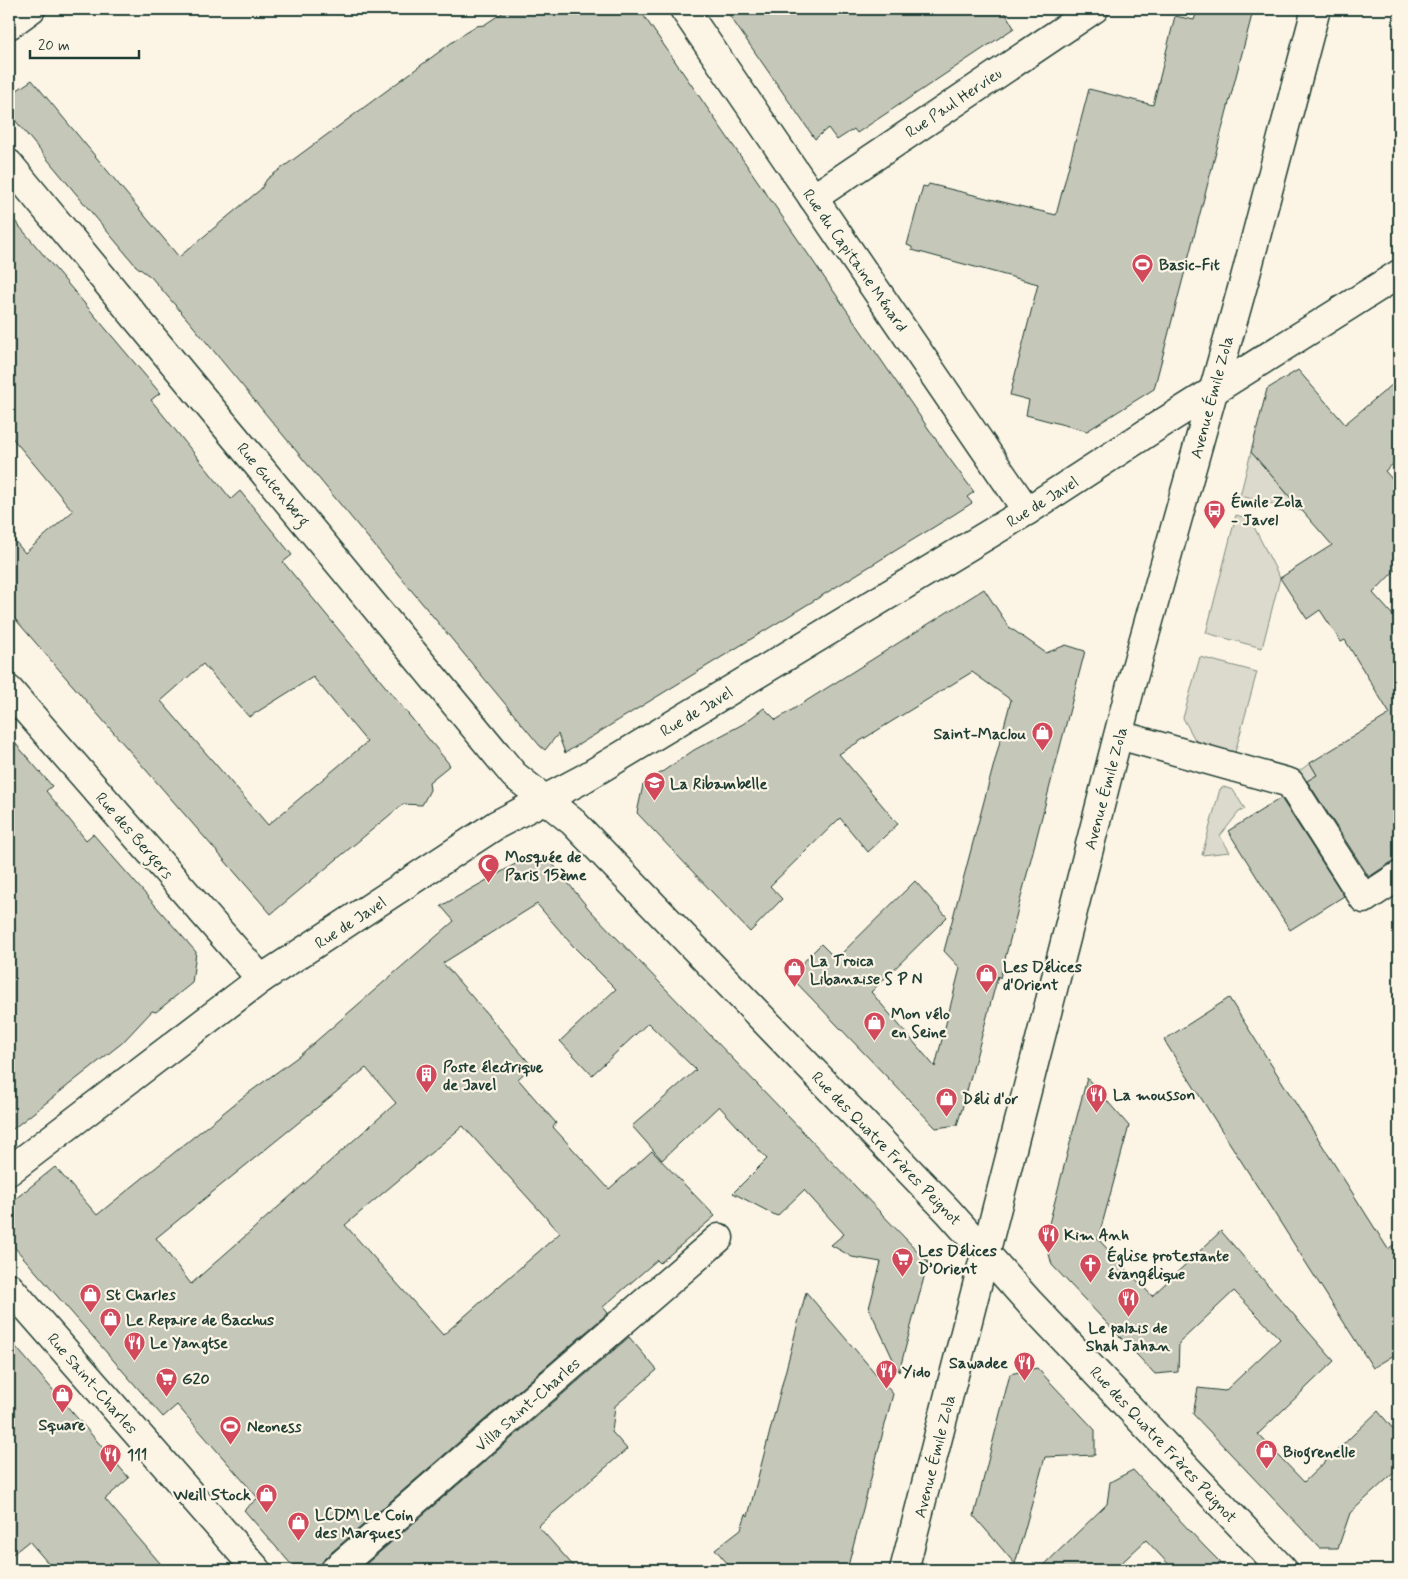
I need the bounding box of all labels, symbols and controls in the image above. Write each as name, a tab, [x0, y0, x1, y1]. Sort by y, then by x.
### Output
scale bar	[30, 28, 139, 60]
text: 20 m	[38, 36, 70, 56]
street label: Rue Paul Hervieu	[902, 63, 1006, 143]
street label: Rue du Capitaine Ménard	[797, 185, 912, 337]
sports icon: Basic-Fit	[1131, 252, 1155, 283]
place label: Basic-Fit	[1159, 255, 1220, 276]
street label: Avenue Émile Zola	[1186, 334, 1239, 461]
street label: Rue Gutenberg	[231, 439, 314, 532]
street label: Rue de Javel	[1003, 472, 1083, 533]
place label: Émile Zola - Javel	[1231, 491, 1303, 531]
bus stop icon: Émile Zola - Javel	[1203, 498, 1227, 529]
street label: Rue de Javel	[656, 682, 737, 742]
shop icon: Saint-Maclou	[1030, 721, 1054, 752]
place label: Saint-Maclou	[933, 724, 1026, 745]
street label: Avenue Émile Zola	[1080, 725, 1133, 852]
school or university icon: La Ribambelle	[642, 771, 666, 802]
place label: La Ribambelle	[670, 774, 767, 795]
street label: Rue des Bergers	[89, 788, 177, 885]
place label: Mosquée de Paris 15ème	[505, 847, 587, 886]
mosque icon: Mosquée de Paris 15ème	[477, 853, 501, 884]
street label: Rue de Javel	[311, 892, 391, 954]
place label: La Troica Libanaise S P N	[810, 951, 922, 990]
shop icon: La Troica Libanaise S P N	[782, 957, 806, 988]
place label: Les Délices d'Orient	[1003, 957, 1082, 996]
shop icon: Les Délices d'Orient	[975, 963, 999, 994]
place label: Mon vélo en Seine	[891, 1004, 950, 1043]
shop icon: Mon vélo en Seine	[863, 1010, 887, 1041]
place label: Poste électrique de Javel	[443, 1057, 544, 1096]
building icon: Poste électrique de Javel	[415, 1063, 439, 1094]
street label: Rue des Quatre Frères Peignot	[807, 1067, 966, 1231]
restaurant icon: La mousson	[1085, 1082, 1109, 1113]
place label: La mousson	[1113, 1085, 1195, 1106]
shop icon: Déli d'or	[934, 1086, 958, 1117]
place label: Déli d'or	[962, 1089, 1018, 1110]
restaurant icon: Kim Anh	[1036, 1222, 1060, 1253]
place label: Kim Anh	[1064, 1225, 1129, 1246]
place label: Les Délices D’Orient	[918, 1241, 997, 1280]
place label: Église protestante évangélique	[1107, 1245, 1229, 1287]
supermarket icon: Les Délices D’Orient	[890, 1247, 914, 1278]
church icon: Église protestante évangélique	[1079, 1252, 1103, 1283]
shop icon: St Charles	[78, 1282, 102, 1313]
place label: St Charles	[106, 1285, 177, 1306]
restaurant icon: Le palais de Shah Jahan	[1116, 1286, 1140, 1317]
shop icon: Le Repaire de Bacchus	[98, 1307, 122, 1338]
place label: Le Repaire de Bacchus	[126, 1310, 274, 1331]
place label: Le palais de Shah Jahan	[1086, 1318, 1171, 1357]
street label: Rue Saint-Charles	[42, 1329, 142, 1439]
restaurant icon: Le Yangtse	[122, 1330, 146, 1361]
place label: Le Yangtse	[150, 1333, 228, 1355]
restaurant icon: Sawadee	[1012, 1350, 1036, 1381]
place label: Sawadee	[949, 1353, 1008, 1374]
street label: Villa Saint-Charles	[471, 1354, 585, 1457]
restaurant icon: Yido	[874, 1359, 898, 1390]
place label: Yido	[902, 1362, 931, 1383]
street label: Rue des Quatre Frères Peignot	[1085, 1362, 1241, 1528]
supermarket icon: G20	[154, 1366, 178, 1397]
place label: G20	[182, 1369, 210, 1390]
shop icon: Square	[50, 1383, 74, 1414]
street label: Avenue Émile Zola	[910, 1393, 961, 1520]
sports icon: Neoness	[219, 1414, 243, 1445]
place label: Square	[38, 1415, 86, 1436]
place label: Neoness	[247, 1417, 302, 1438]
shop icon: Biogrenelle	[1255, 1439, 1279, 1470]
restaurant icon: 111	[99, 1442, 123, 1473]
place label: Biogrenelle	[1283, 1442, 1355, 1465]
place label: 111	[127, 1445, 147, 1466]
shop icon: Weill Stock	[255, 1482, 279, 1513]
place label: Weill Stock	[172, 1485, 251, 1506]
place label: LCDM Le Coin des Marques	[315, 1505, 413, 1544]
shop icon: LCDM Le Coin des Marques	[287, 1511, 311, 1542]

